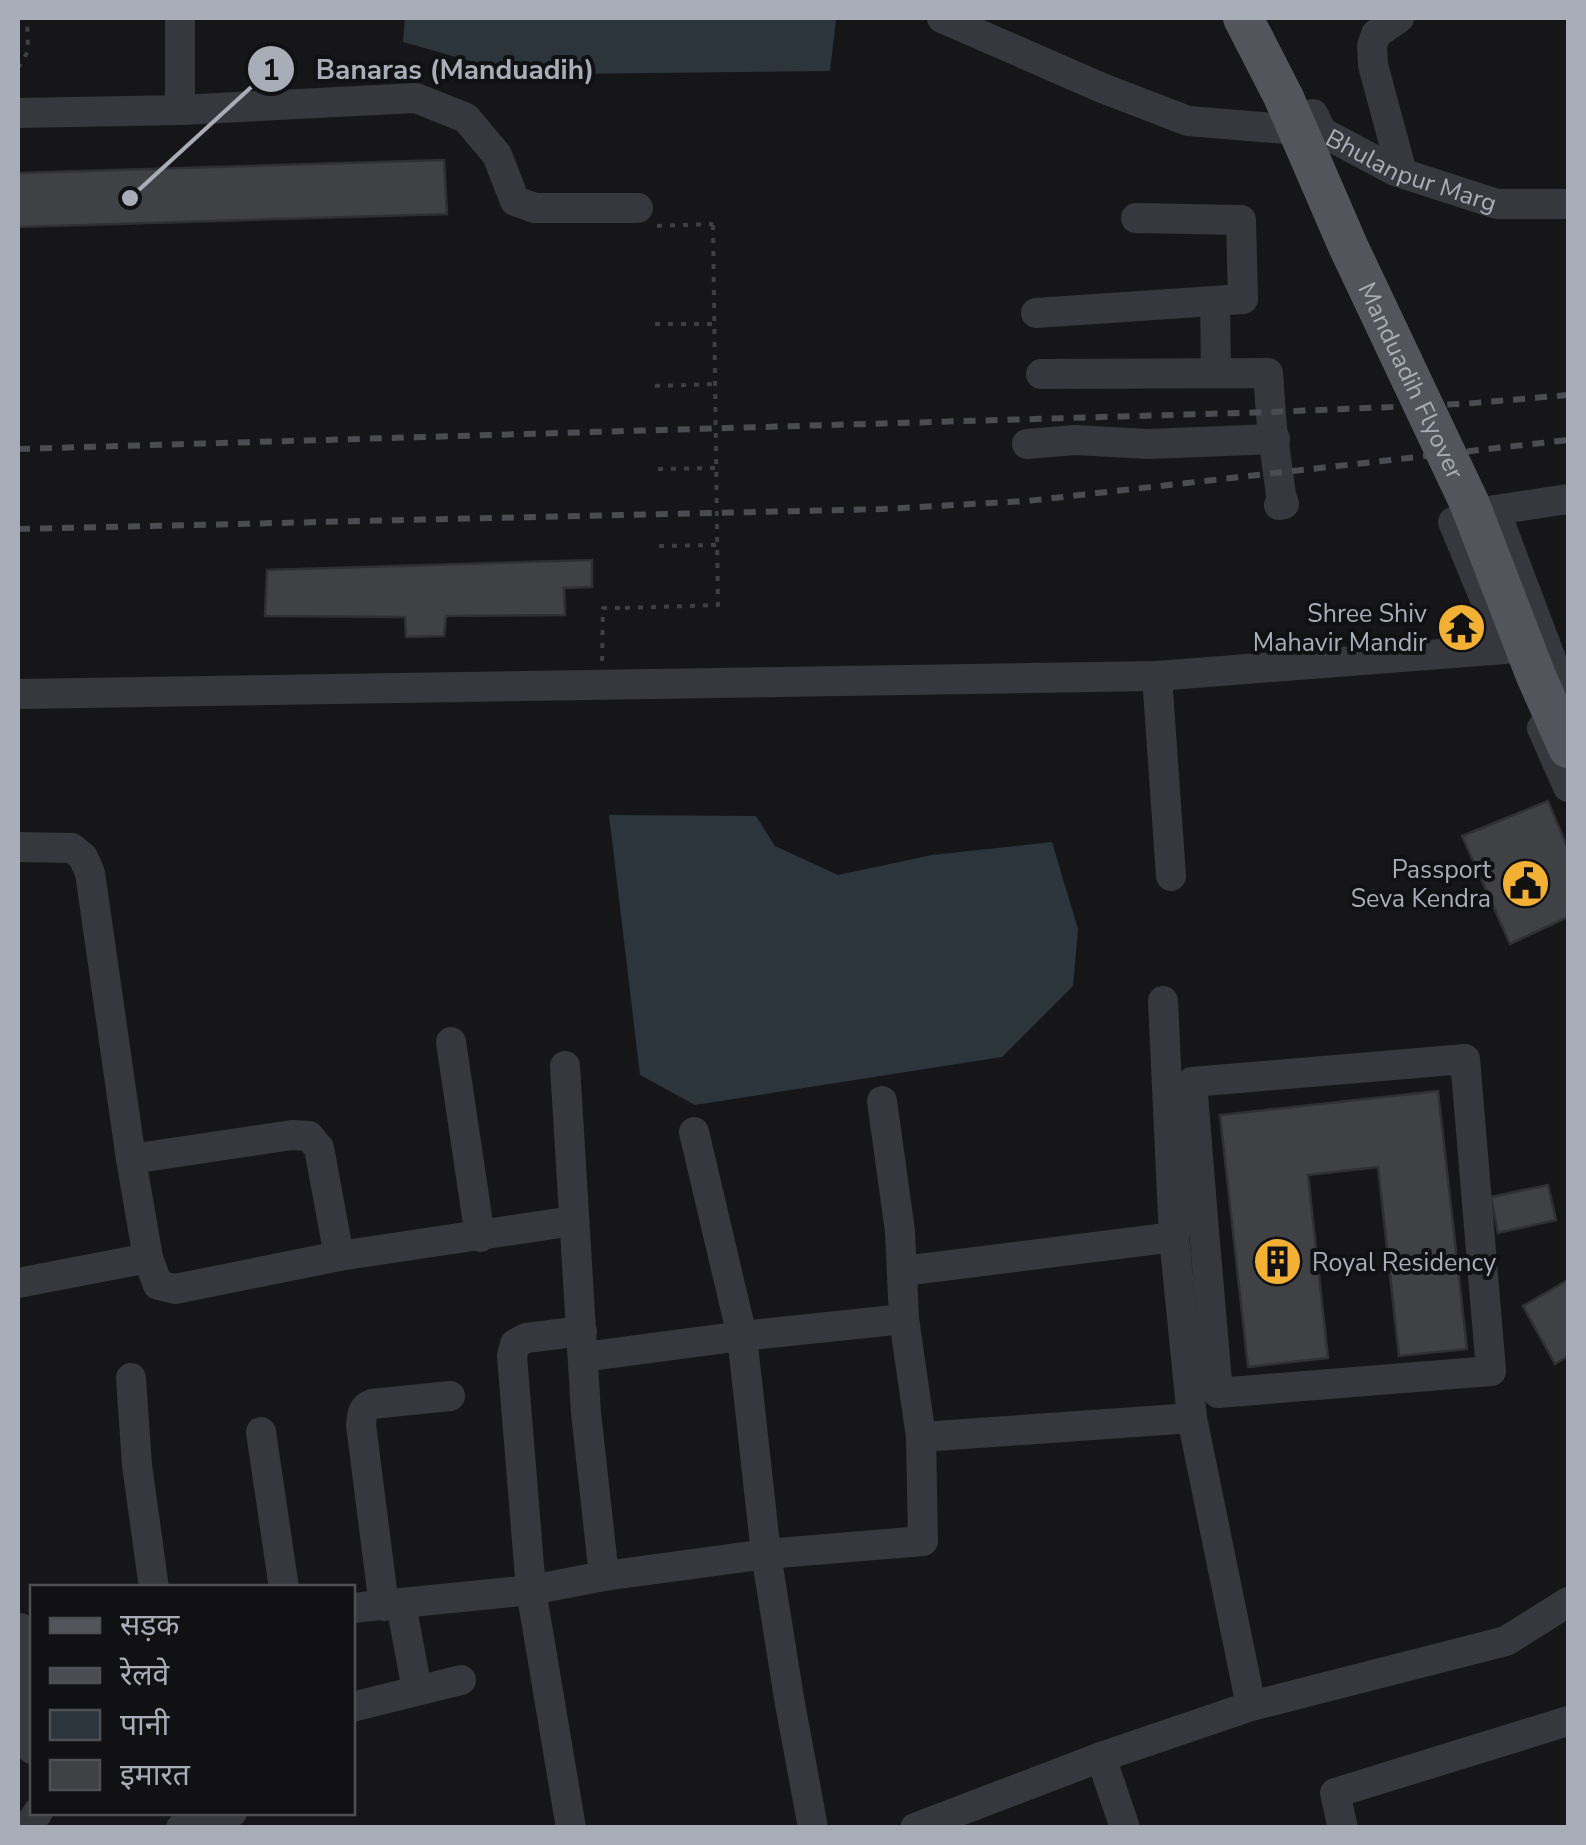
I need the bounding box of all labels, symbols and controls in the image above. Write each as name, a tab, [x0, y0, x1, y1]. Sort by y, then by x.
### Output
callout: Banaras (Manduadih)	[246, 40, 614, 98]
text: 1	[262, 50, 280, 91]
text: Banaras (Manduadih)	[316, 51, 594, 89]
street label: Bhulanpur Marg	[1320, 121, 1501, 221]
street label: Manduadih Flyover	[1350, 277, 1472, 485]
place label: Shree Shiv Mahavir Mandir	[1253, 597, 1427, 660]
temple icon: Shree Shiv Mahavir Mandir	[1436, 601, 1488, 653]
place label: Passport Seva Kendra	[1351, 853, 1491, 916]
public building icon: Passport Seva Kendra	[1500, 857, 1552, 909]
building icon: Royal Residency	[1251, 1236, 1303, 1288]
place label: Royal Residency	[1312, 1246, 1496, 1280]
legend	[30, 1585, 355, 1815]
text: सड़क	[120, 1605, 180, 1646]
text: रेलवे	[119, 1655, 171, 1696]
text: पानी	[120, 1705, 170, 1746]
text: इमारत	[120, 1755, 191, 1796]

